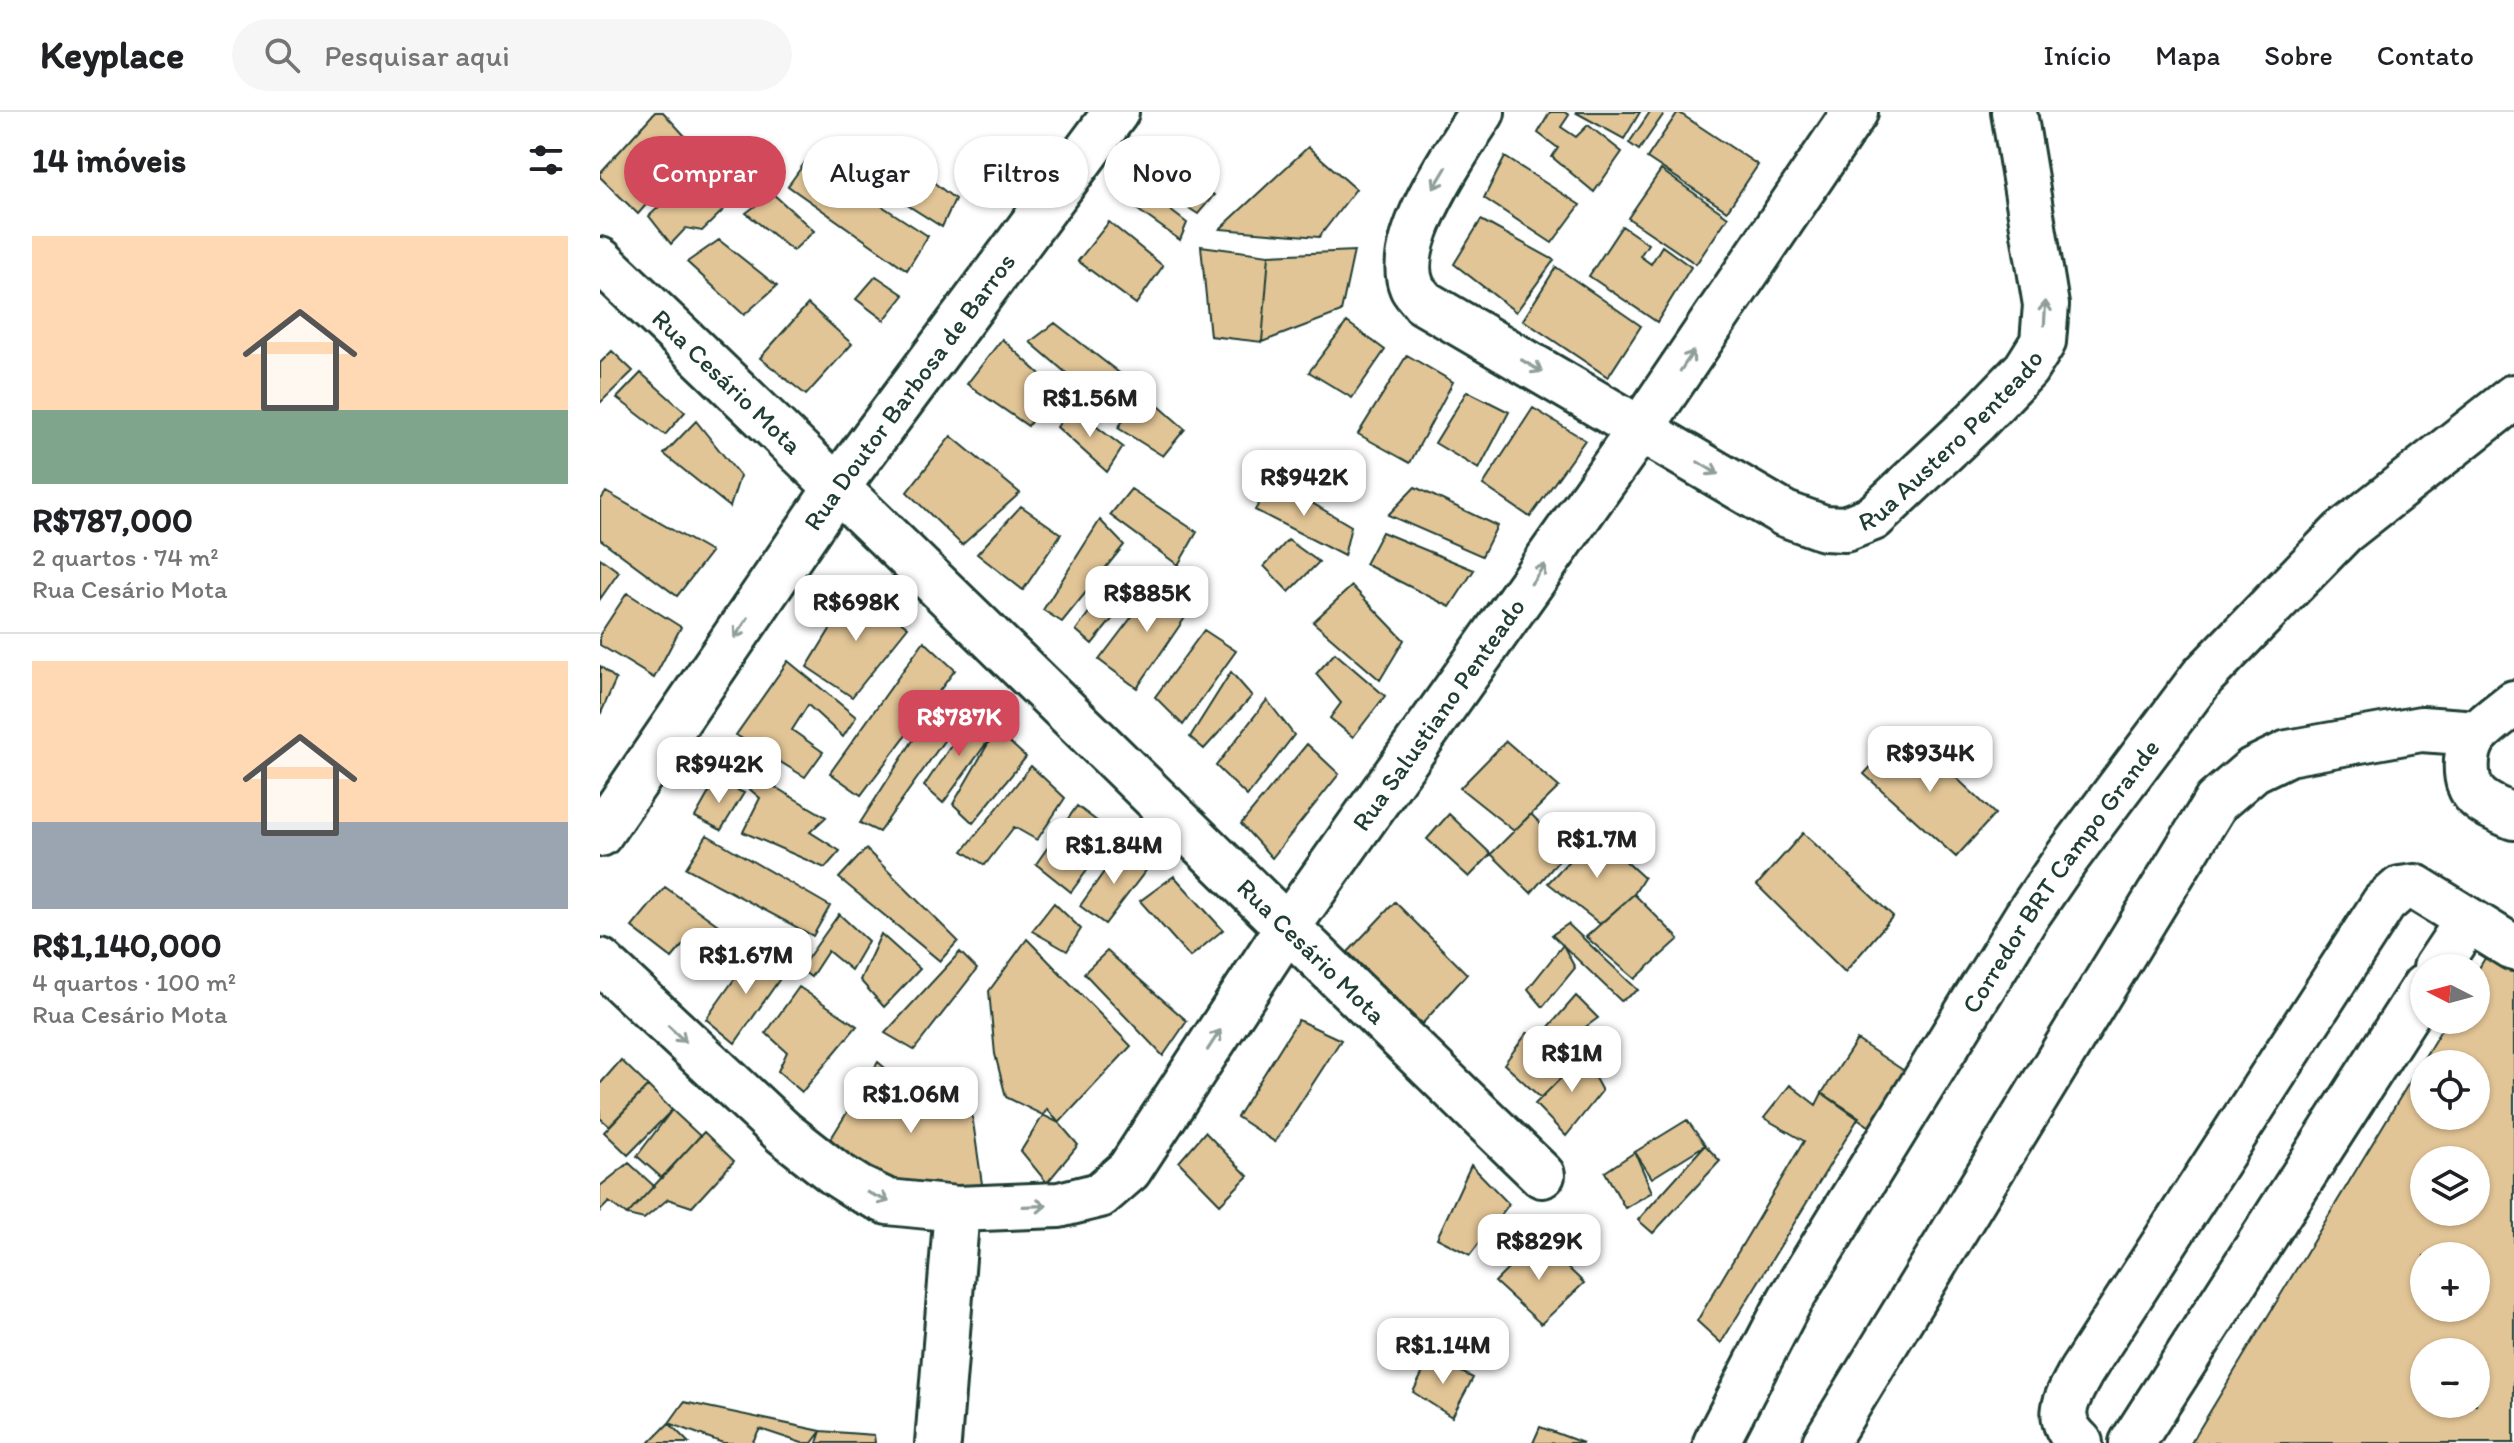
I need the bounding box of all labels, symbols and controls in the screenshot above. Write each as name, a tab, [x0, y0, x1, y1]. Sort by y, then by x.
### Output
search box	[232, 19, 792, 91]
text: Keyplace	[40, 32, 184, 78]
icon: search	[260, 33, 304, 77]
text: Pesquisar aqui	[324, 37, 510, 74]
text: Início	[2044, 38, 2111, 72]
text: Mapa	[2155, 38, 2220, 72]
text: Sobre	[2264, 38, 2333, 72]
text: Contato	[2377, 38, 2474, 72]
chip: Comprar	[624, 136, 786, 208]
chip: Alugar	[802, 136, 938, 208]
chip: Filtros	[954, 136, 1088, 208]
chip: Novo	[1104, 136, 1220, 208]
icon: filters	[524, 138, 568, 182]
text: 14 imóveis	[32, 140, 186, 181]
one-way arrow	[1432, 166, 1448, 189]
street label: Rua Doutor Barbosa de Barros	[796, 246, 1022, 536]
icon: home	[228, 288, 372, 432]
one-way arrow	[2037, 300, 2052, 327]
street label: Rua Cesário Mota	[646, 302, 809, 461]
street label: Rua Austero Penteado	[1854, 344, 2050, 538]
one-way arrow	[1679, 350, 1695, 372]
one-way arrow	[1519, 359, 1543, 374]
pin: R$1.56M	[1016, 371, 1164, 439]
text: R$1.56M	[1042, 381, 1138, 413]
pin: R$942K	[1239, 450, 1369, 518]
text: R$942K	[1260, 460, 1348, 492]
one-way arrow	[1696, 461, 1719, 477]
text: R$787,000	[32, 500, 193, 541]
text: 2 quartos · 74 m²	[32, 541, 219, 573]
one-way arrow	[1530, 563, 1546, 585]
pin: R$885K	[1082, 566, 1212, 634]
text: Rua Cesário Mota	[32, 573, 228, 605]
pin: R$698K	[791, 575, 921, 643]
text: R$885K	[1103, 576, 1191, 608]
text: R$698K	[813, 585, 899, 617]
street label: Rua Salustiano Penteado	[1345, 591, 1532, 837]
one-way arrow	[733, 616, 749, 638]
pin: R$787K	[894, 690, 1024, 758]
text: R$787K	[916, 700, 1002, 732]
icon: home	[228, 713, 372, 857]
pin: R$934K	[1865, 726, 1995, 794]
street label: Corredor BRT Campo Grande	[1955, 733, 2166, 1019]
text: R$934K	[1886, 736, 1974, 768]
pin: R$942K	[654, 737, 784, 805]
text: R$942K	[675, 747, 763, 779]
pin: R$1.7M	[1532, 812, 1662, 880]
pin: R$1.84M	[1040, 818, 1188, 886]
text: R$1.7M	[1556, 822, 1638, 854]
text: R$1.84M	[1065, 828, 1163, 860]
street label: Rua Cesário Mota	[1230, 871, 1393, 1031]
text: R$1,140,000	[32, 925, 222, 966]
pin: R$1.67M	[672, 928, 820, 996]
text: R$1.67M	[699, 938, 793, 970]
north arrow	[2410, 954, 2490, 1034]
map controls	[2410, 954, 2490, 1418]
text: 4 quartos · 100 m²	[32, 966, 236, 998]
text: Rua Cesário Mota	[32, 998, 228, 1030]
one-way arrow	[667, 1024, 687, 1043]
pin: R$1M	[1525, 1026, 1619, 1094]
one-way arrow	[1206, 1029, 1222, 1052]
text: R$1M	[1541, 1036, 1603, 1068]
button: locate	[2410, 1050, 2490, 1130]
pin: R$1.06M	[837, 1067, 985, 1135]
text: R$1.06M	[862, 1077, 960, 1109]
button: layers	[2410, 1146, 2490, 1226]
one-way arrow	[865, 1190, 890, 1205]
one-way arrow	[1021, 1198, 1048, 1213]
pin: R$829K	[1474, 1214, 1604, 1282]
text: R$829K	[1496, 1224, 1582, 1256]
button: +	[2410, 1242, 2490, 1322]
pin: R$1.14M	[1369, 1318, 1517, 1386]
text: R$1.14M	[1395, 1328, 1491, 1360]
button: −	[2410, 1338, 2490, 1418]

